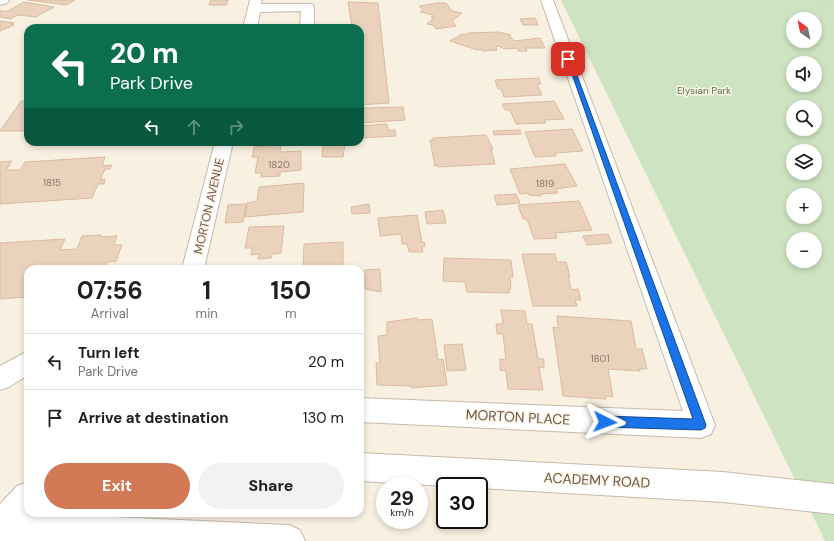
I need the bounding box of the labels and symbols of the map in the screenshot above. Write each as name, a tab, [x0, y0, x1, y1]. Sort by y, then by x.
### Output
north arrow	[786, 12, 822, 48]
pin	[551, 42, 585, 76]
park label: Elysian Park	[677, 84, 731, 97]
street label: MORTON AVENUE	[190, 156, 228, 256]
house number: 1820	[268, 158, 290, 171]
house number: 1815	[43, 176, 61, 189]
house number: 1819	[536, 177, 554, 190]
house number: 1801	[590, 352, 610, 365]
position arrow	[584, 401, 626, 443]
street label: MORTON PLACE	[465, 405, 571, 429]
street label: ACADEMY ROAD	[543, 468, 651, 492]
speed limit sign: 30	[436, 477, 488, 529]

